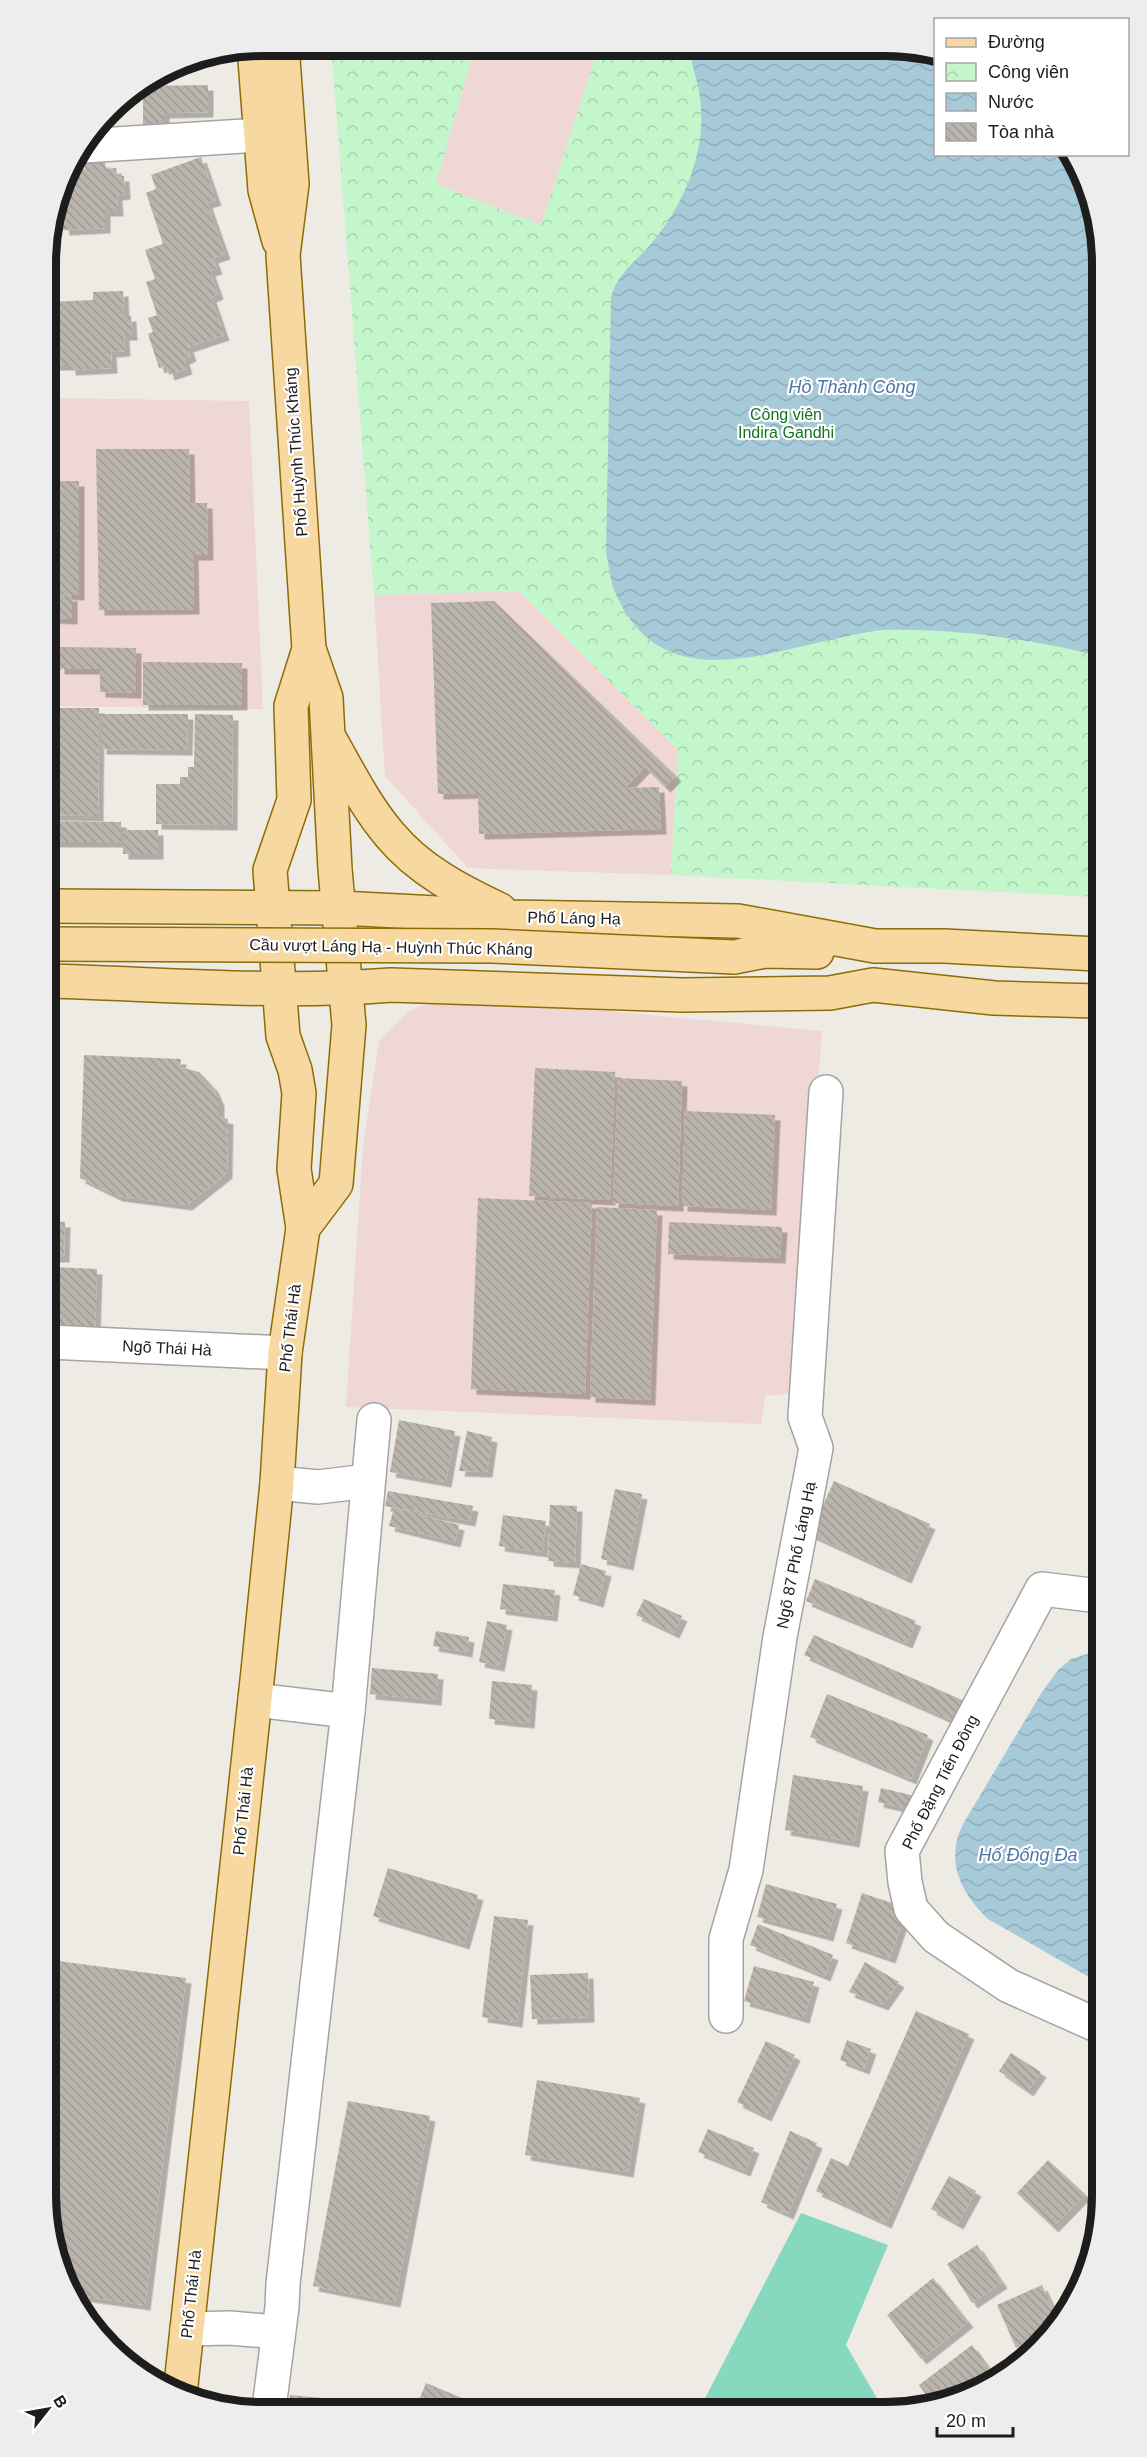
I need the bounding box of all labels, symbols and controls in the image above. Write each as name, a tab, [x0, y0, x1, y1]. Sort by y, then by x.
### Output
legend	[934, 18, 1129, 156]
text: Đường	[988, 32, 1045, 52]
text: Công viên	[988, 62, 1069, 82]
text: Nước	[988, 92, 1034, 112]
text: Tòa nhà	[988, 122, 1055, 142]
street label: Phố Huỳnh Thúc Kháng	[282, 367, 310, 537]
water label: Hồ Thành Công	[788, 377, 916, 397]
park label: Công viên Indira Gandhi	[738, 406, 834, 441]
street label: Phố Láng Hạ	[527, 909, 621, 927]
street label: Cầu vượt Láng Hạ - Huỳnh Thúc Kháng	[249, 936, 533, 958]
street label: Phố Thái Hà	[276, 1283, 304, 1373]
street label: Ngõ Thái Hà	[122, 1337, 212, 1359]
street label: Ngõ 87 Phố Láng Hạ	[773, 1480, 819, 1630]
street label: Phố Đặng Tiến Đông	[899, 1712, 981, 1852]
street label: Phố Thái Hà	[230, 1766, 256, 1856]
water label: Hố Đống Đa	[978, 1845, 1078, 1865]
street label: Phố Thái Hà	[178, 2249, 204, 2339]
north arrow	[18, 2379, 78, 2439]
text: B	[50, 2392, 71, 2411]
scale bar	[937, 2400, 1014, 2438]
text: 20 m	[946, 2411, 986, 2431]

